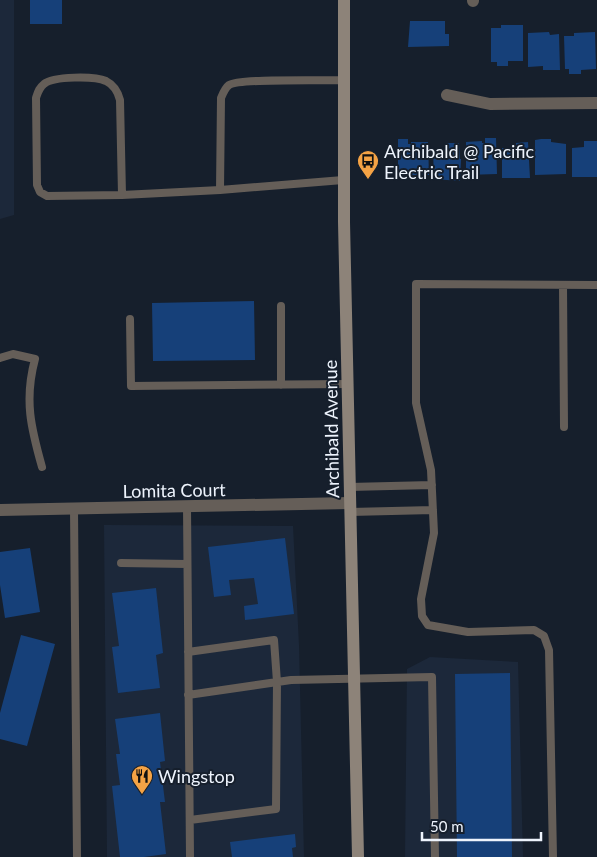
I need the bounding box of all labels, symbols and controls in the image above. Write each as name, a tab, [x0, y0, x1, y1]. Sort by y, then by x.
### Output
place label: Archibald @ Pacific Electric Trail	[384, 140, 535, 183]
bus stop icon: Archibald @ Pacific Electric Trail	[356, 149, 380, 180]
street label: Archibald Avenue	[319, 360, 343, 498]
street label: Lomita Court	[122, 478, 226, 502]
restaurant icon: Wingstop	[130, 764, 154, 795]
place label: Wingstop	[158, 765, 235, 787]
scale bar	[422, 810, 541, 842]
text: 50 m	[430, 817, 464, 835]

